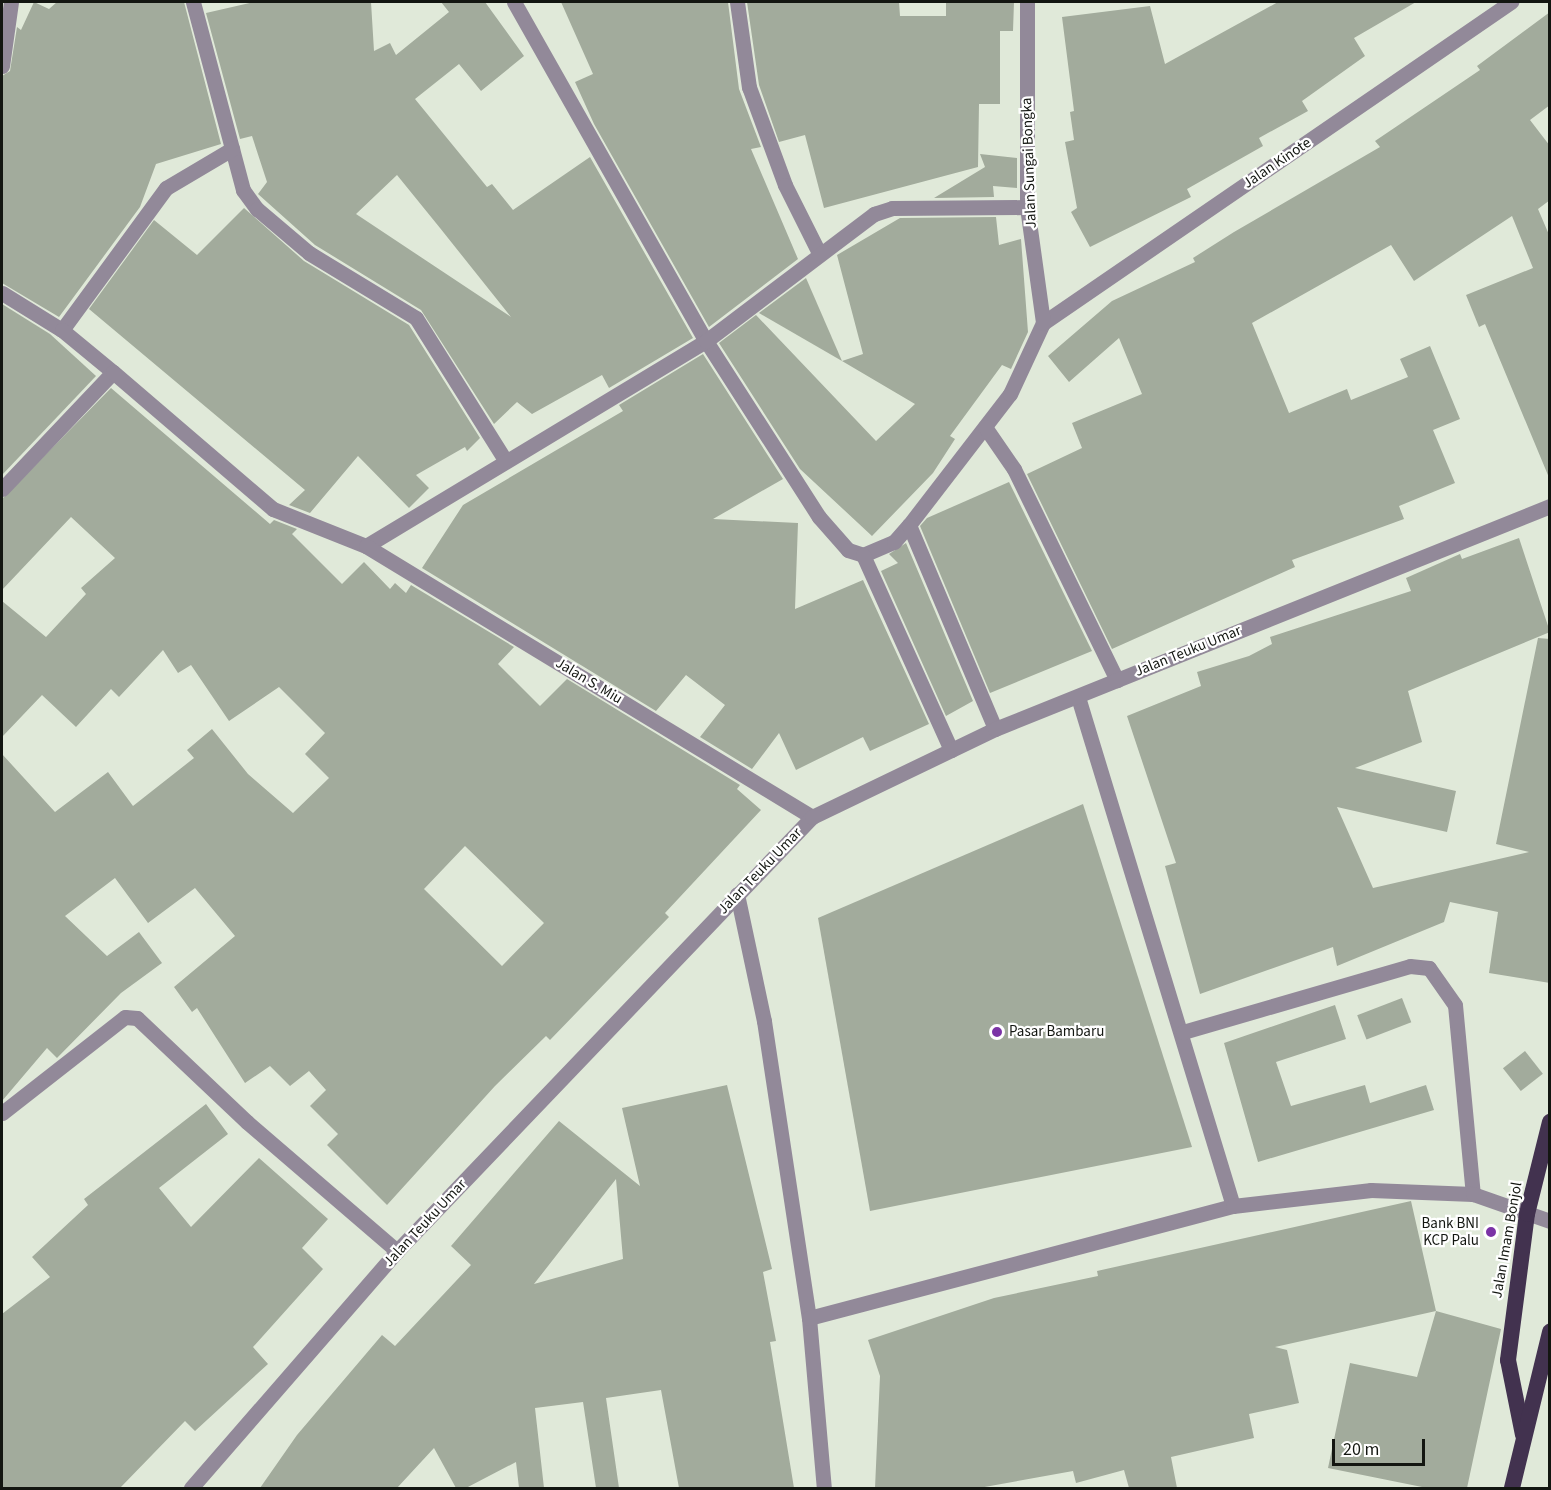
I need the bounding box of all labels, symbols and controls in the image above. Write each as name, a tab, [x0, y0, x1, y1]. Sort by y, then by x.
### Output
street label: Jalan Sungai Bongka	[1018, 97, 1040, 229]
street label: Jalan Kinote	[1240, 134, 1314, 192]
street label: Jalan Teuku Umar	[1132, 621, 1244, 681]
street label: Jalan S. Miu	[552, 654, 626, 708]
street label: Jalan Teuku Umar	[714, 824, 806, 918]
place label: Pasar Bambaru	[1009, 1023, 1104, 1041]
marker: Pasar Bambaru	[990, 1025, 1004, 1039]
street label: Jalan Teuku Umar	[380, 1175, 470, 1271]
street label: Jalan Imam Bonjol	[1488, 1181, 1526, 1299]
place label: Bank BNI KCP Palu	[1422, 1214, 1479, 1249]
marker: Bank BNI KCP Palu	[1484, 1225, 1498, 1239]
scale bar	[1335, 1427, 1428, 1465]
text: 20 m	[1343, 1437, 1379, 1462]

